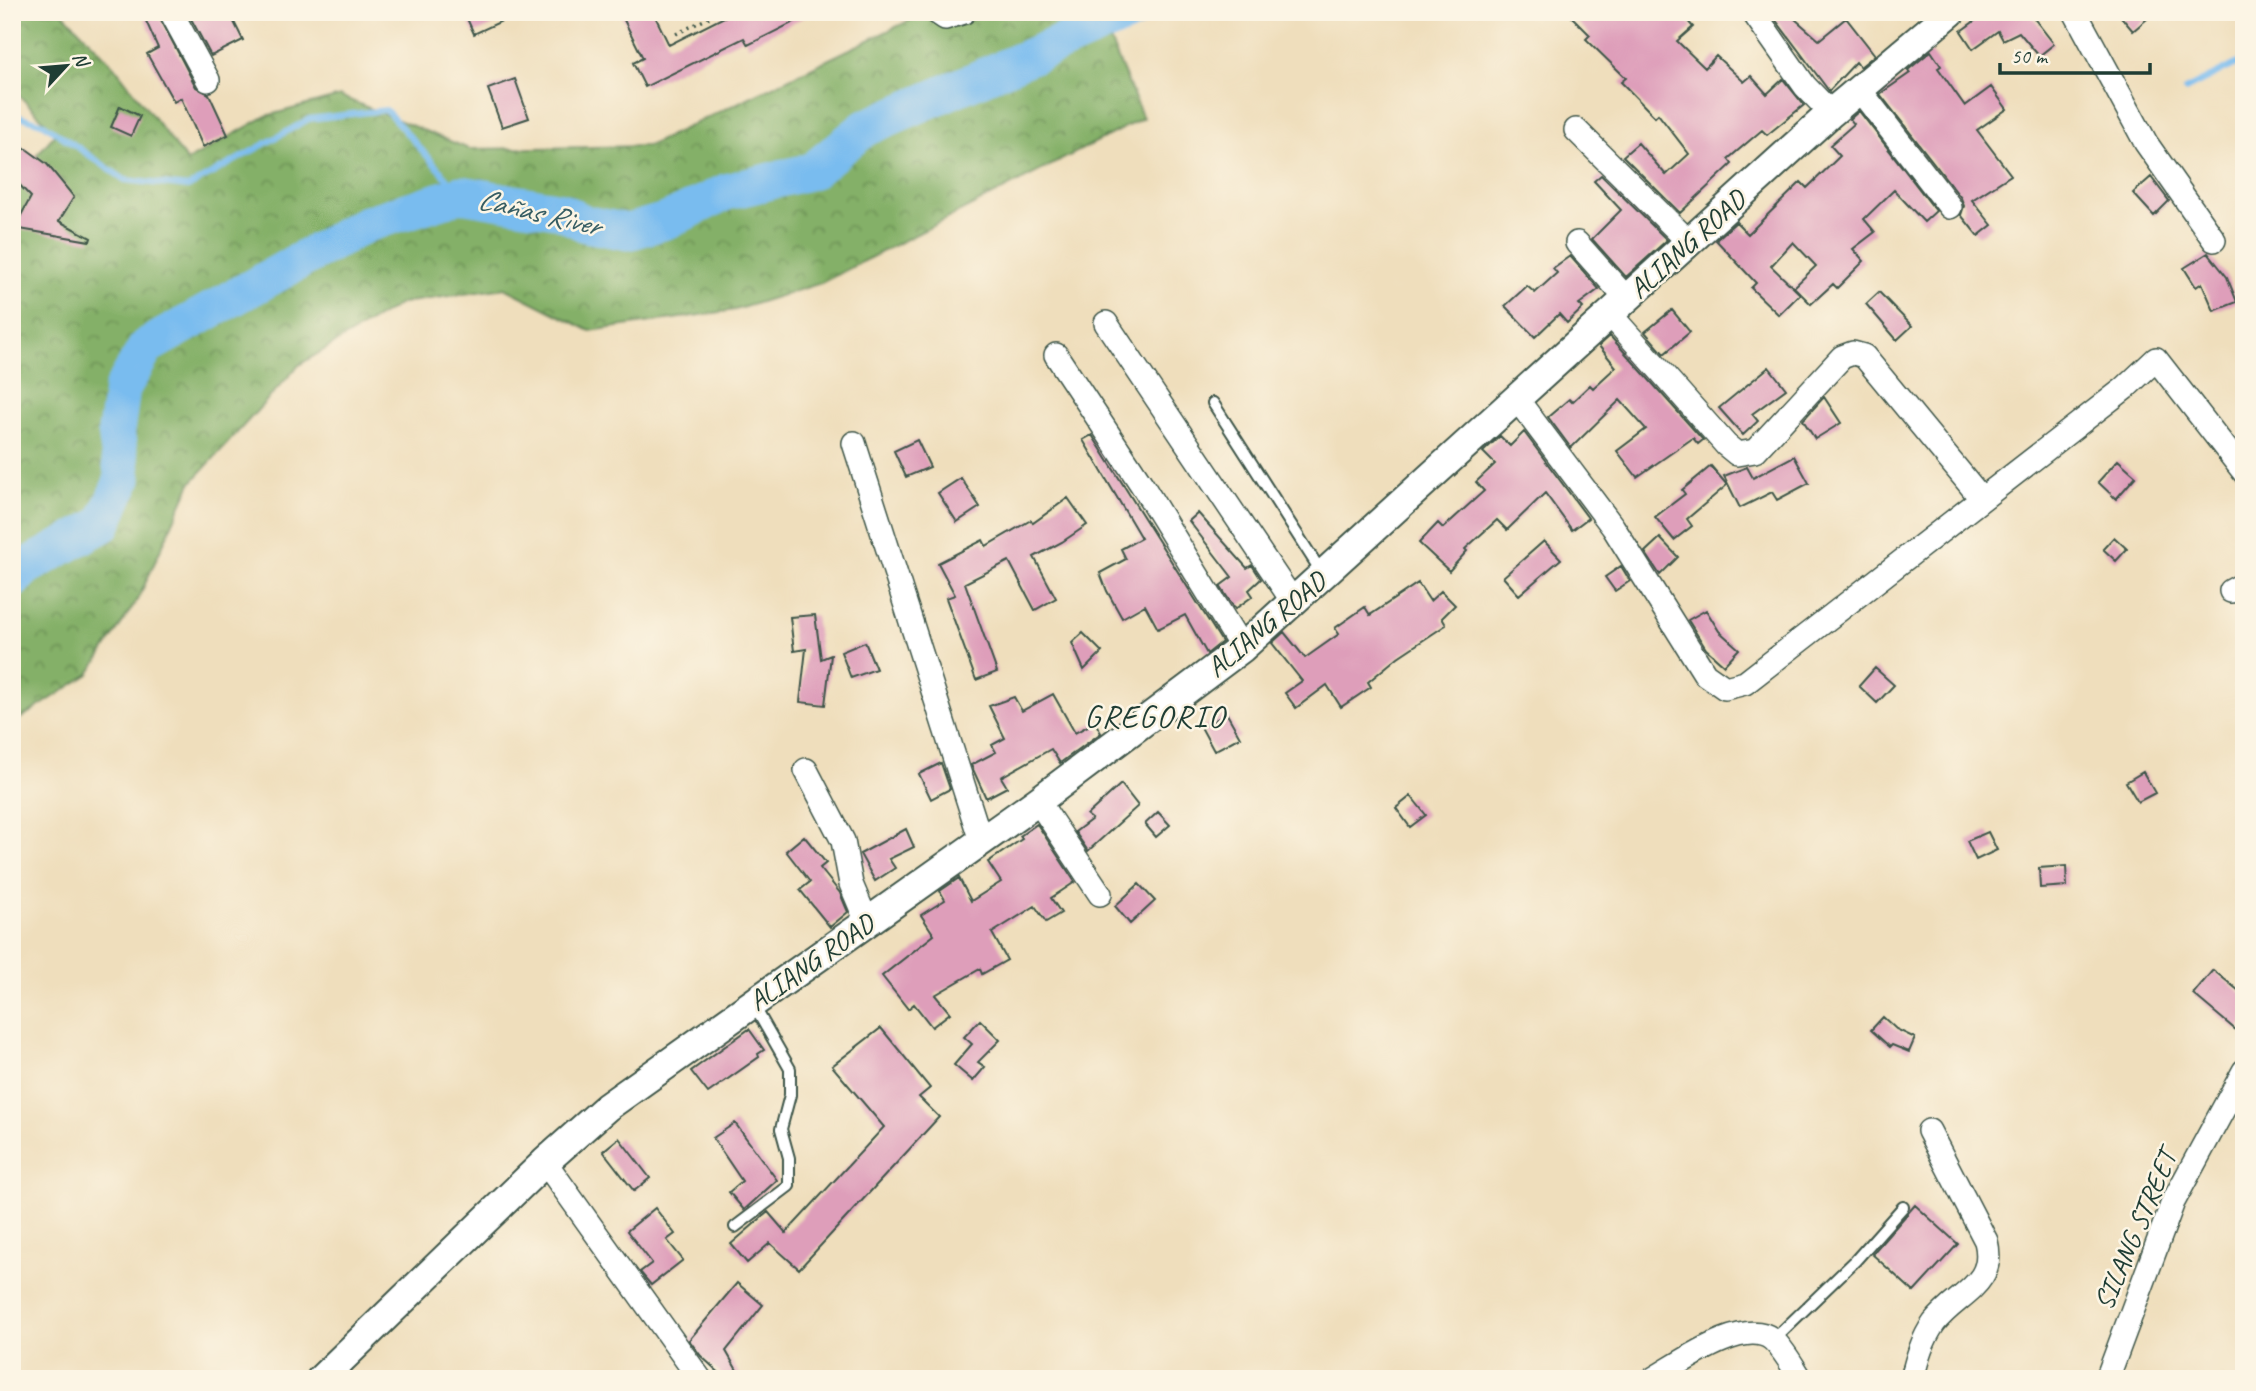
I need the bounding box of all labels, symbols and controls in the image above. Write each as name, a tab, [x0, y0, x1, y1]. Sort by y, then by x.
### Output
north arrow	[32, 32, 102, 102]
scale bar	[2000, 32, 2151, 76]
text: 50 m	[2011, 43, 2049, 69]
text: N	[67, 48, 95, 72]
water label: Cañas River	[475, 180, 609, 246]
street label: ALIANG ROAD	[1621, 181, 1754, 306]
street label: ALIANG ROAD	[1199, 563, 1335, 684]
district label: GREGORIO	[1084, 696, 1227, 737]
street label: ALIANG ROAD	[741, 905, 882, 1018]
street label: SILANG STREET	[2086, 1139, 2187, 1315]

